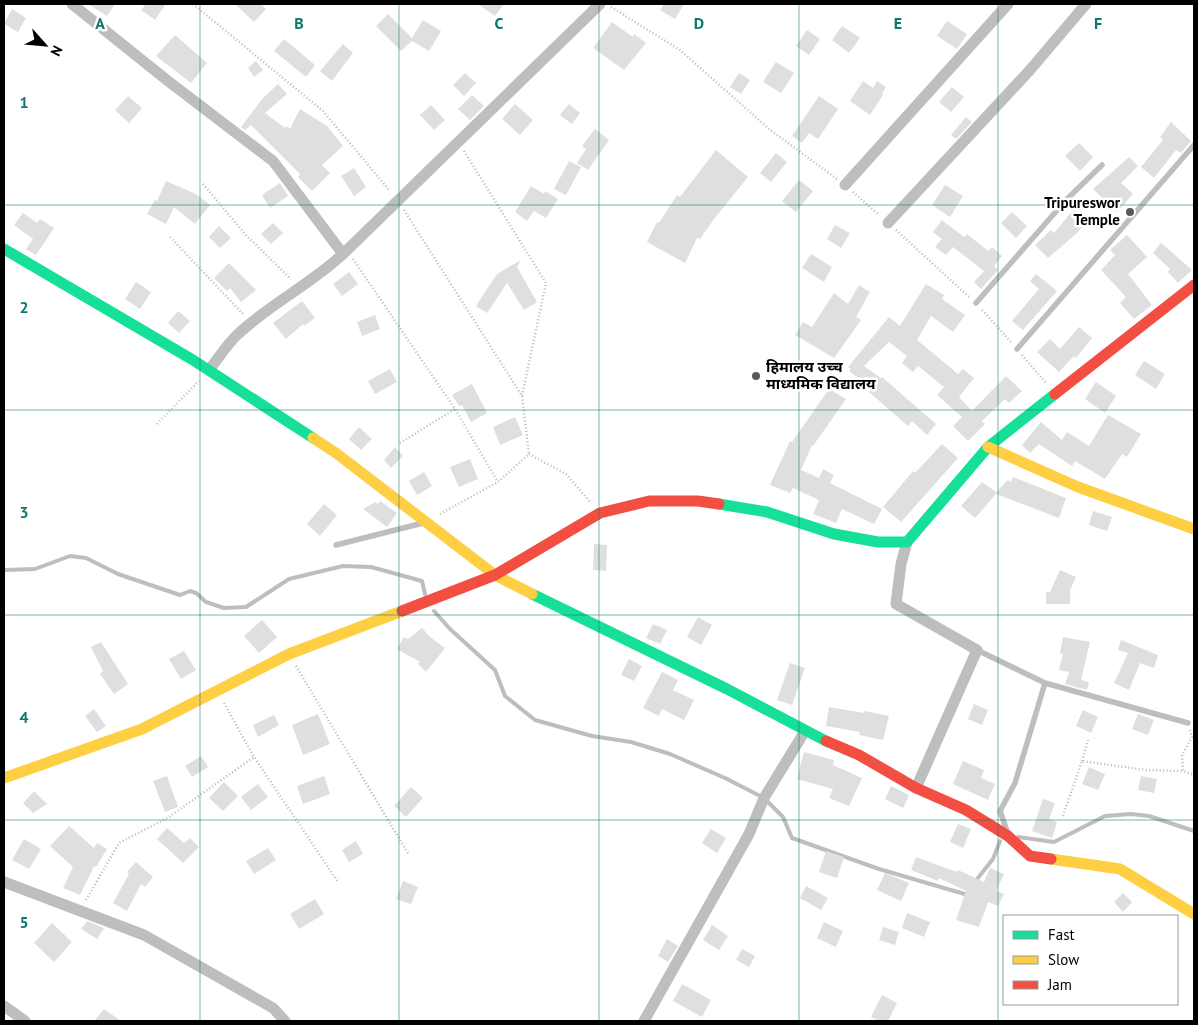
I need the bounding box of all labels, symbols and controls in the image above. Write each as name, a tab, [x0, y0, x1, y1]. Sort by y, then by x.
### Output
text: A	[95, 13, 105, 33]
text: B	[294, 13, 304, 33]
text: C	[495, 13, 504, 33]
text: D	[694, 13, 704, 33]
text: E	[894, 13, 902, 33]
text: F	[1094, 13, 1102, 33]
north arrow	[20, 20, 70, 70]
text: N	[46, 43, 67, 59]
text: 1	[19, 92, 29, 112]
place label: Tripureswor Temple	[1044, 193, 1121, 229]
marker: Tripureswor Temple	[1124, 206, 1136, 218]
text: 2	[19, 297, 29, 317]
place label: हिमालय उच्च माध्यमिक विद्यालय	[766, 357, 876, 393]
marker: हिमालय उच्च माध्यमिक विद्यालय	[750, 370, 762, 382]
text: 3	[19, 502, 29, 522]
text: 4	[19, 707, 29, 727]
text: 5	[19, 912, 29, 932]
legend	[1003, 915, 1178, 1005]
text: Fast	[1048, 925, 1075, 944]
text: Slow	[1048, 950, 1079, 969]
text: Jam	[1047, 975, 1072, 994]

